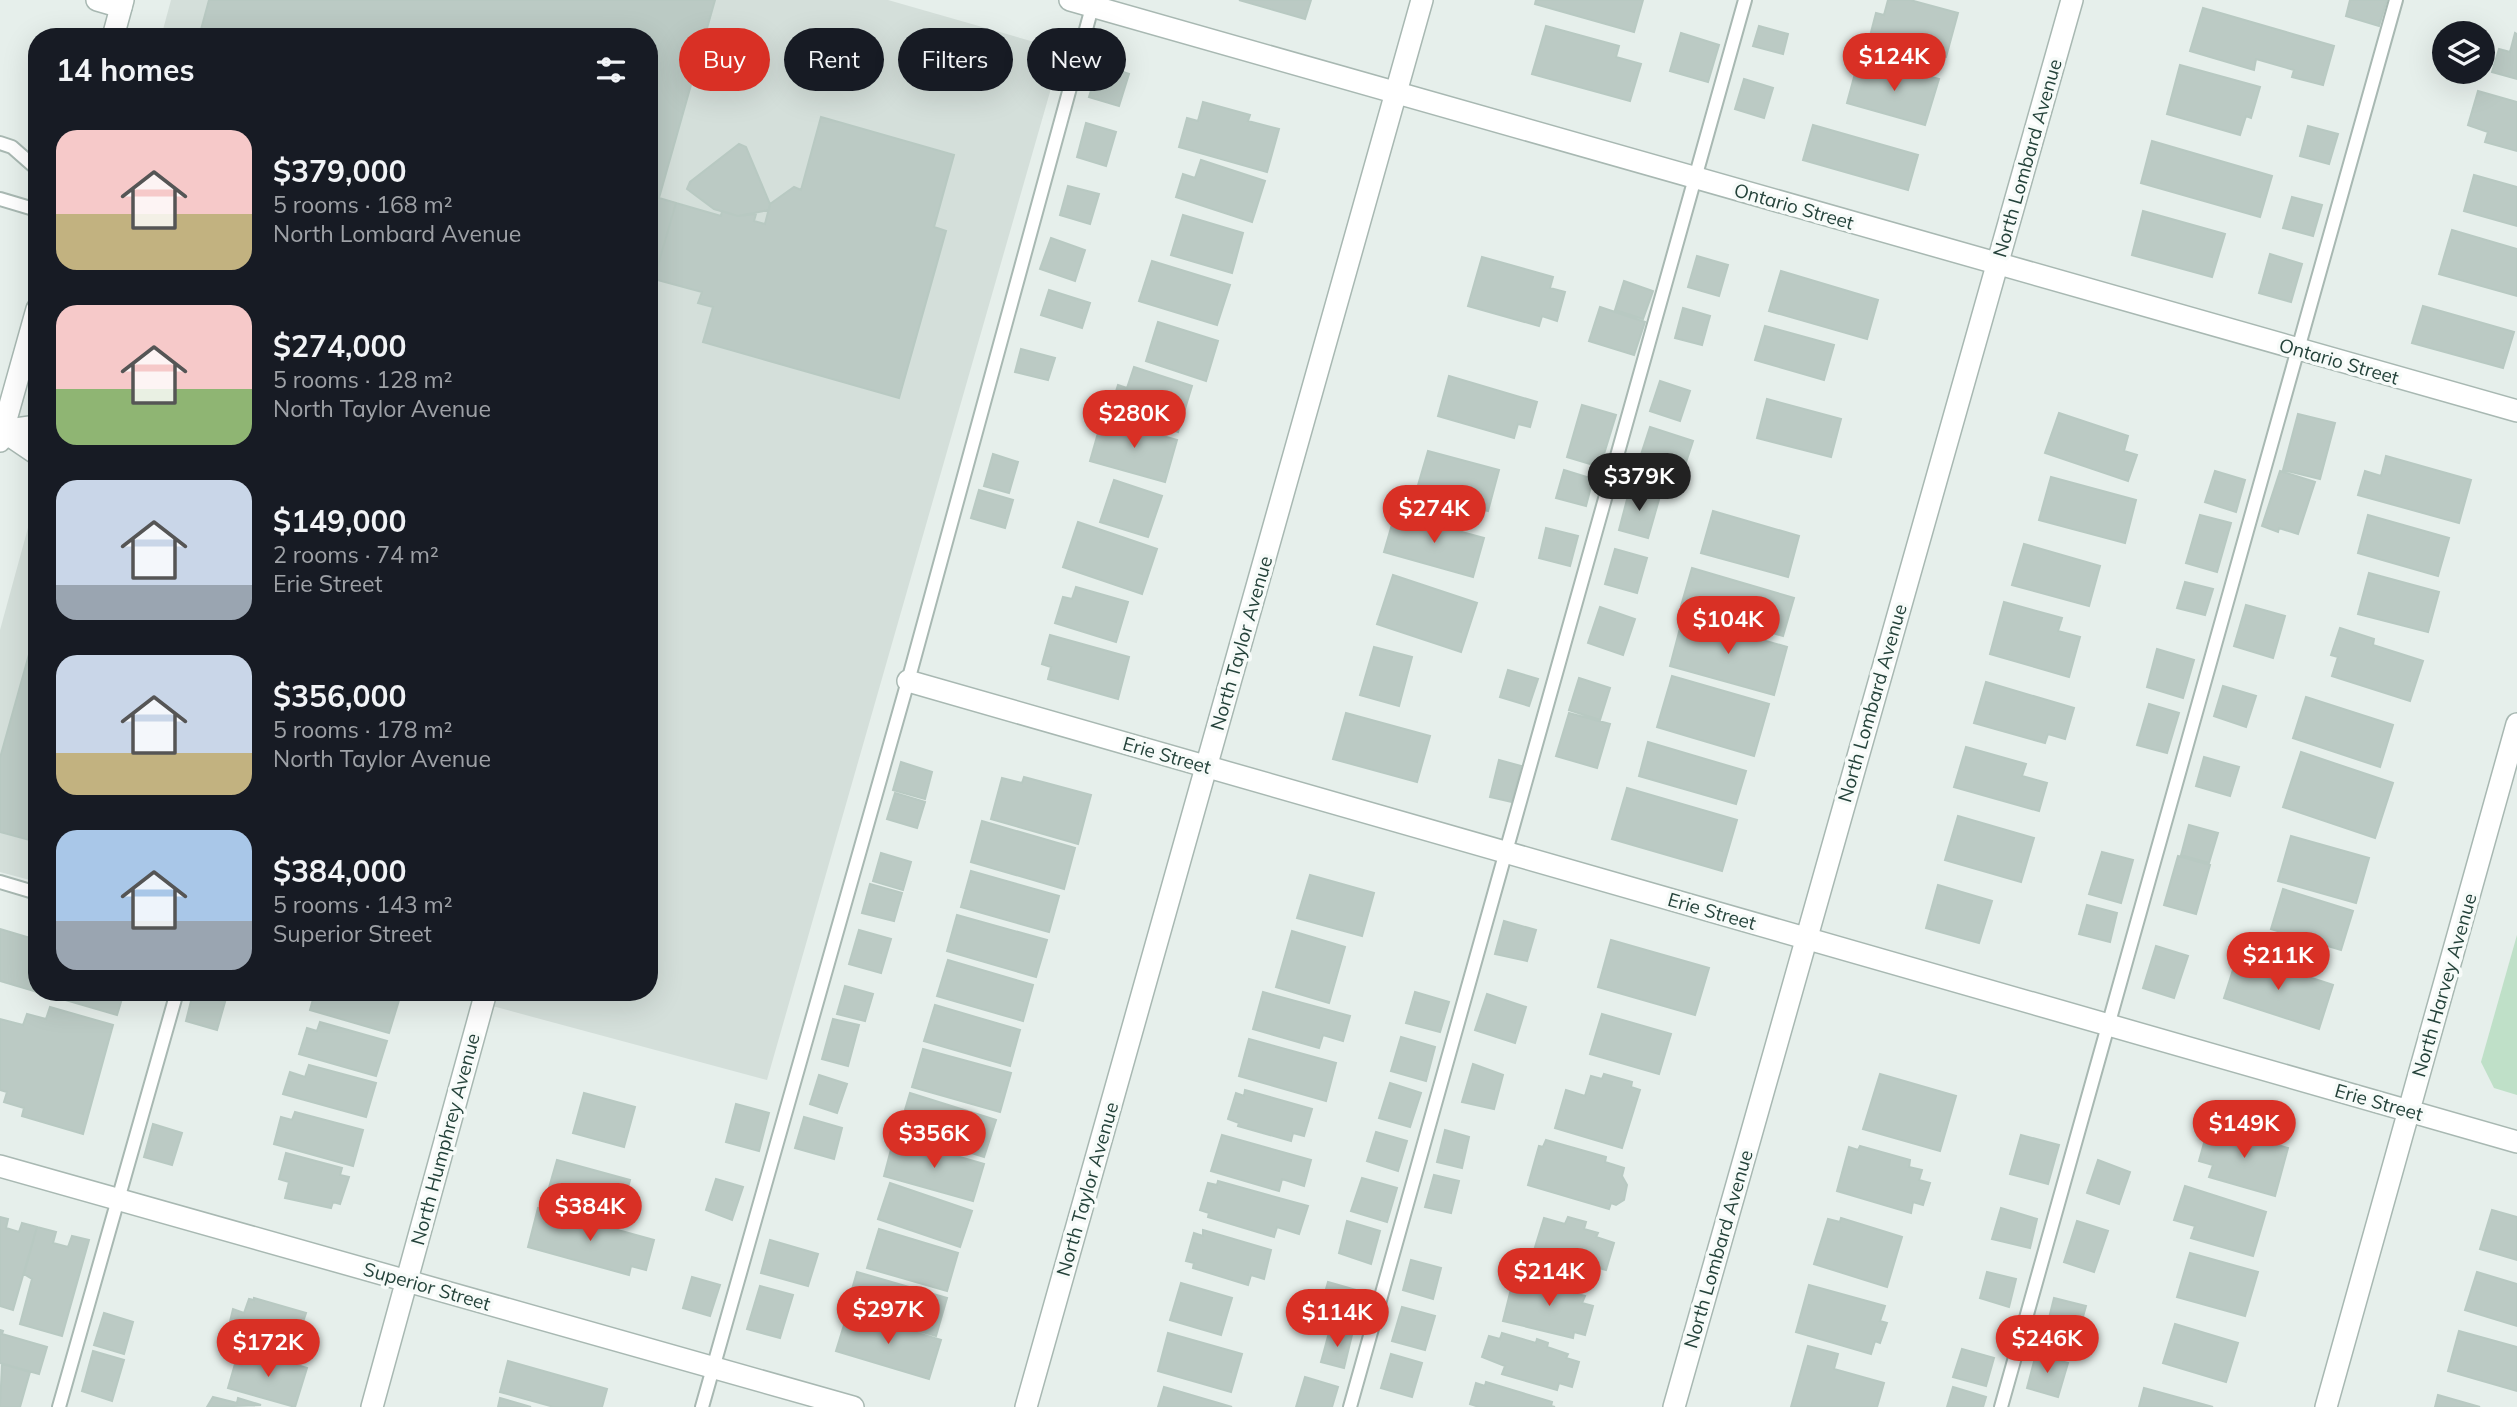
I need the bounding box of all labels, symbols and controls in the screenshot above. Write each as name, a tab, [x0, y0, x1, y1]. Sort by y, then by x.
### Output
map controls	[2432, 21, 2495, 84]
button: layers	[2432, 21, 2495, 84]
chip: Buy	[679, 28, 770, 91]
chip: Rent	[784, 28, 884, 91]
chip: Filters	[898, 28, 1013, 91]
chip: New	[1027, 28, 1126, 91]
pin: $124K	[1845, 34, 1943, 93]
text: $124K	[1859, 41, 1929, 70]
text: 14 homes	[56, 51, 195, 89]
icon: filters	[592, 51, 630, 89]
street label: North Lombard Avenue	[1987, 56, 2067, 260]
text: $379,000	[273, 152, 406, 190]
icon: home	[112, 158, 196, 242]
street label: Ontario Street	[1731, 177, 1857, 235]
text: 5 rooms · 168 m²	[273, 190, 453, 219]
text: North Lombard Avenue	[273, 219, 521, 248]
text: $274,000	[273, 327, 406, 365]
street label: Ontario Street	[2276, 332, 2402, 390]
icon: home	[112, 333, 196, 417]
text: 5 rooms · 128 m²	[273, 365, 453, 394]
pin: $280K	[1085, 391, 1183, 450]
text: North Taylor Avenue	[273, 394, 491, 423]
text: $280K	[1099, 398, 1169, 427]
pin: $379K	[1590, 454, 1688, 513]
text: $379K	[1604, 461, 1674, 490]
pin: $274K	[1385, 486, 1483, 545]
text: $274K	[1399, 493, 1469, 522]
text: $149,000	[273, 502, 406, 540]
icon: home	[112, 508, 196, 592]
text: 2 rooms · 74 m²	[273, 540, 439, 569]
street label: North Taylor Avenue	[1205, 553, 1277, 733]
text: Erie Street	[273, 569, 382, 598]
pin: $104K	[1679, 596, 1777, 656]
street label: North Lombard Avenue	[1832, 601, 1912, 805]
text: $104K	[1693, 604, 1763, 633]
text: $356,000	[273, 677, 406, 715]
icon: home	[112, 683, 196, 767]
text: 5 rooms · 178 m²	[273, 715, 453, 744]
street label: Erie Street	[1120, 731, 1214, 779]
text: North Taylor Avenue	[273, 744, 491, 773]
text: $384,000	[273, 852, 406, 890]
icon: home	[112, 858, 196, 942]
street label: Erie Street	[1665, 887, 1759, 935]
text: 5 rooms · 143 m²	[273, 890, 453, 919]
street label: North Harvey Avenue	[2406, 890, 2482, 1080]
text: Superior Street	[273, 919, 432, 948]
pin: $211K	[2229, 932, 2327, 992]
text: $211K	[2243, 940, 2313, 969]
street label: North Humphrey Avenue	[405, 1031, 485, 1247]
street label: Erie Street	[2332, 1078, 2426, 1126]
street label: North Taylor Avenue	[1051, 1099, 1123, 1279]
pin: $149K	[2195, 1100, 2293, 1160]
text: $149K	[2209, 1108, 2279, 1137]
pin: $356K	[885, 1110, 983, 1170]
text: $356K	[899, 1118, 969, 1147]
street label: North Lombard Avenue	[1678, 1147, 1758, 1351]
pin: $384K	[541, 1184, 639, 1243]
text: $384K	[555, 1191, 625, 1220]
pin: $214K	[1500, 1248, 1598, 1308]
street label: Superior Street	[361, 1256, 494, 1316]
text: $214K	[1514, 1256, 1584, 1285]
pin: $297K	[839, 1286, 937, 1346]
pin: $114K	[1288, 1290, 1386, 1349]
text: $297K	[853, 1294, 923, 1323]
text: $114K	[1302, 1297, 1372, 1326]
pin: $246K	[1998, 1316, 2096, 1375]
pin: $172K	[219, 1320, 317, 1379]
text: $246K	[2012, 1323, 2082, 1352]
text: $172K	[233, 1327, 303, 1356]

